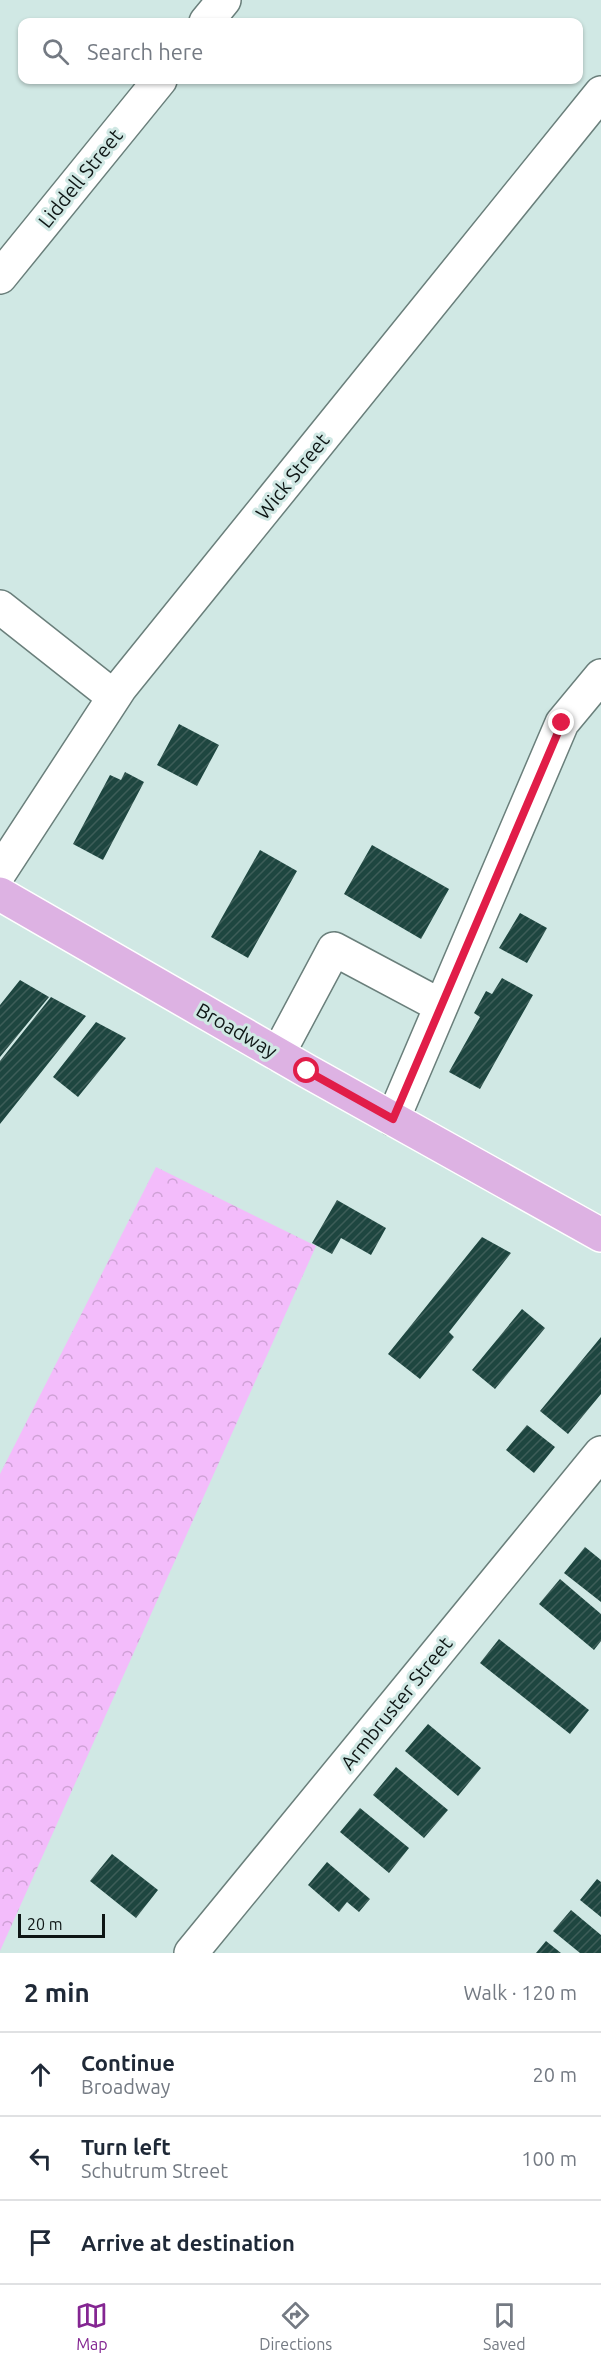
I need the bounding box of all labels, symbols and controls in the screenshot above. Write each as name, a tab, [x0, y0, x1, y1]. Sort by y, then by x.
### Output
search box	[18, 18, 583, 84]
icon: search	[39, 35, 72, 68]
text: Search here	[87, 39, 203, 64]
street label: Liddell Street	[33, 124, 127, 232]
street label: Wick Street	[250, 428, 334, 523]
route end	[548, 709, 574, 735]
street label: Broadway	[193, 998, 282, 1062]
route start	[293, 1057, 319, 1083]
street label: Armbruster Street	[335, 1632, 457, 1774]
scale bar	[18, 1911, 105, 1938]
text: 20 m	[27, 1915, 63, 1933]
text: 2 min	[24, 1978, 90, 2007]
text: Walk · 120 m	[464, 1981, 577, 2004]
text: Continue	[81, 2050, 175, 2075]
icon: ahead	[24, 2058, 57, 2091]
text: 20 m	[533, 2063, 577, 2086]
text: Broadway	[81, 2075, 170, 2098]
text: Turn left	[81, 2134, 171, 2159]
icon: left	[24, 2142, 57, 2175]
text: 100 m	[521, 2147, 577, 2170]
text: Schutrum Street	[81, 2159, 228, 2182]
icon: arrive	[24, 2226, 57, 2259]
text: Arrive at destination	[81, 2230, 295, 2255]
tab: Map	[75, 2299, 108, 2353]
tab: Directions	[259, 2299, 332, 2353]
tab: Saved	[483, 2299, 526, 2353]

